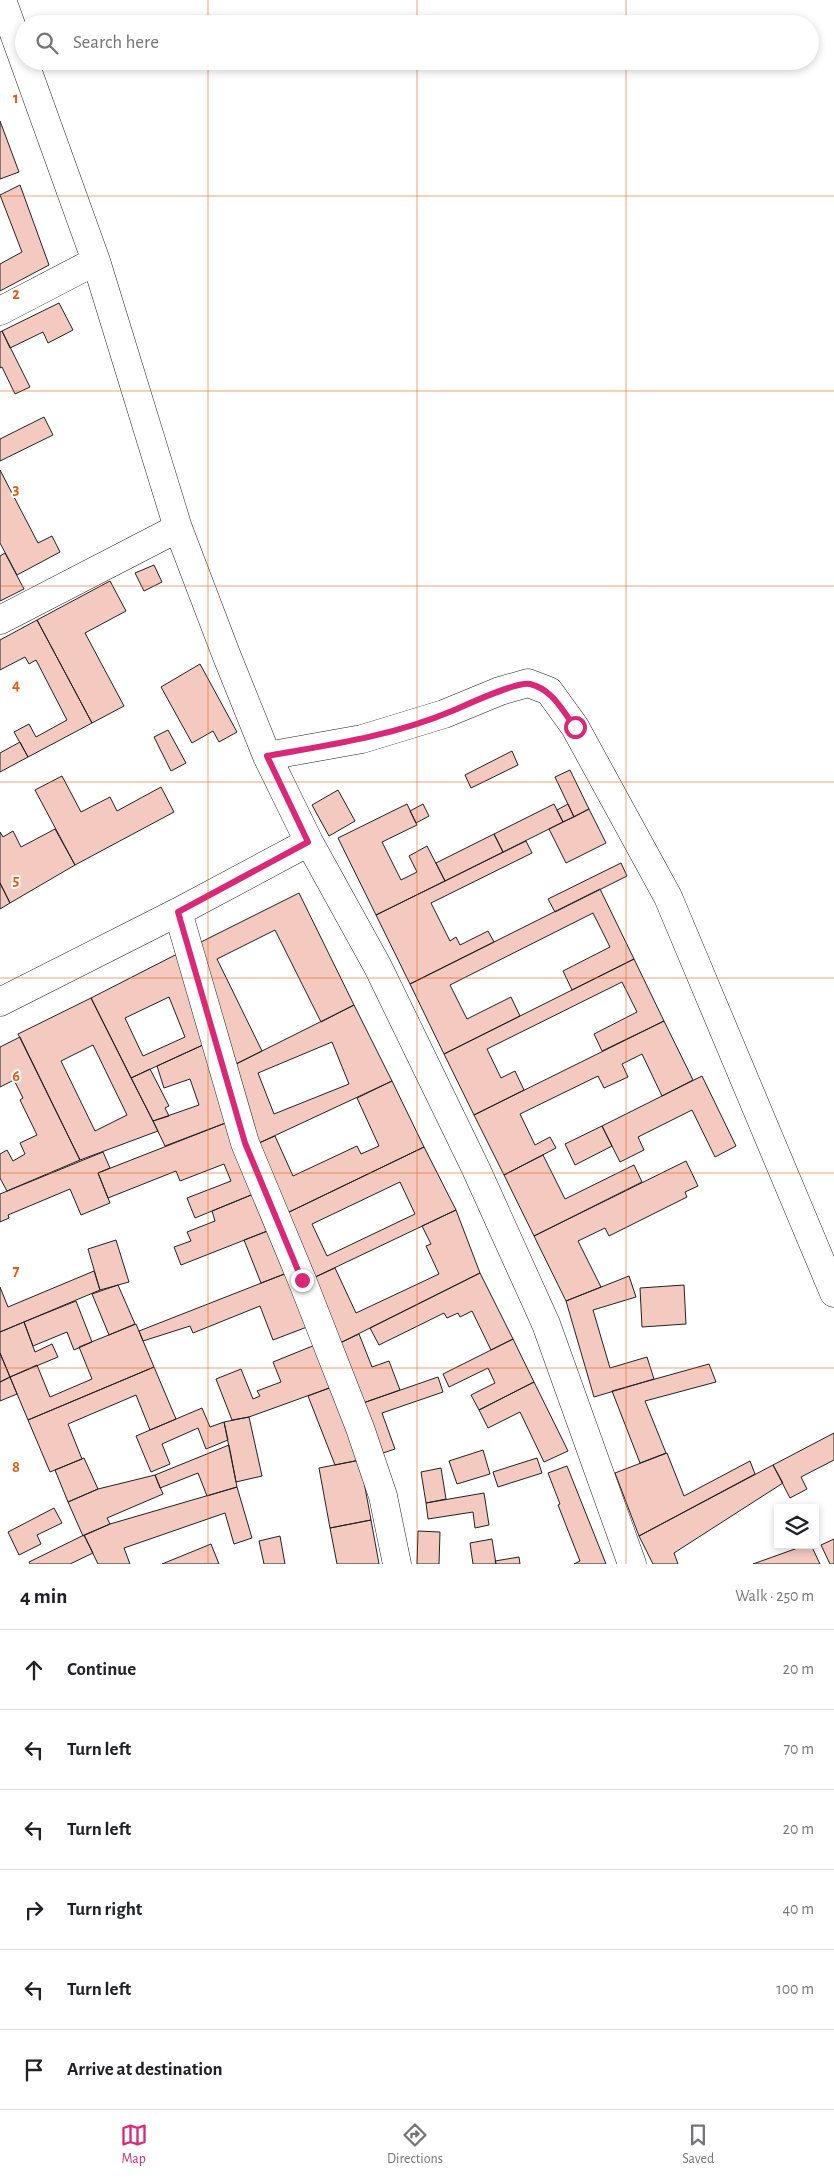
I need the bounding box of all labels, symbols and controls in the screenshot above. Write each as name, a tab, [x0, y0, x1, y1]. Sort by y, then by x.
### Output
search box	[15, 15, 819, 70]
icon: search	[33, 29, 61, 57]
text: Search here	[73, 33, 159, 52]
text: 1	[13, 90, 19, 106]
text: 2	[12, 286, 20, 302]
text: 3	[13, 481, 20, 497]
text: 4	[12, 677, 20, 693]
route start	[564, 716, 587, 739]
text: 5	[13, 872, 20, 888]
text: 6	[12, 1068, 20, 1084]
text: 7	[13, 1263, 20, 1279]
route end	[291, 1269, 314, 1292]
text: 8	[12, 1459, 20, 1475]
map controls	[774, 1504, 819, 1549]
button: layers	[774, 1504, 819, 1549]
text: 4 min	[20, 1586, 67, 1607]
text: Walk · 250 m	[735, 1588, 814, 1604]
icon: ahead	[20, 1656, 48, 1684]
text: Continue	[67, 1660, 136, 1679]
text: 20 m	[783, 1661, 814, 1677]
icon: left	[20, 1736, 48, 1764]
text: Turn left	[67, 1740, 131, 1759]
text: 70 m	[783, 1741, 814, 1757]
icon: left	[20, 1816, 48, 1844]
text: Turn left	[67, 1820, 131, 1839]
text: 20 m	[783, 1821, 814, 1837]
icon: right	[20, 1896, 48, 1924]
text: Turn right	[67, 1900, 142, 1919]
text: 40 m	[782, 1901, 814, 1917]
icon: left	[20, 1976, 48, 2004]
text: Turn left	[67, 1980, 131, 1999]
text: 100 m	[776, 1981, 814, 1997]
icon: arrive	[20, 2056, 48, 2084]
text: Arrive at destination	[67, 2060, 223, 2079]
tab: Map	[120, 2121, 148, 2168]
tab: Directions	[387, 2121, 443, 2168]
tab: Saved	[682, 2121, 714, 2168]

